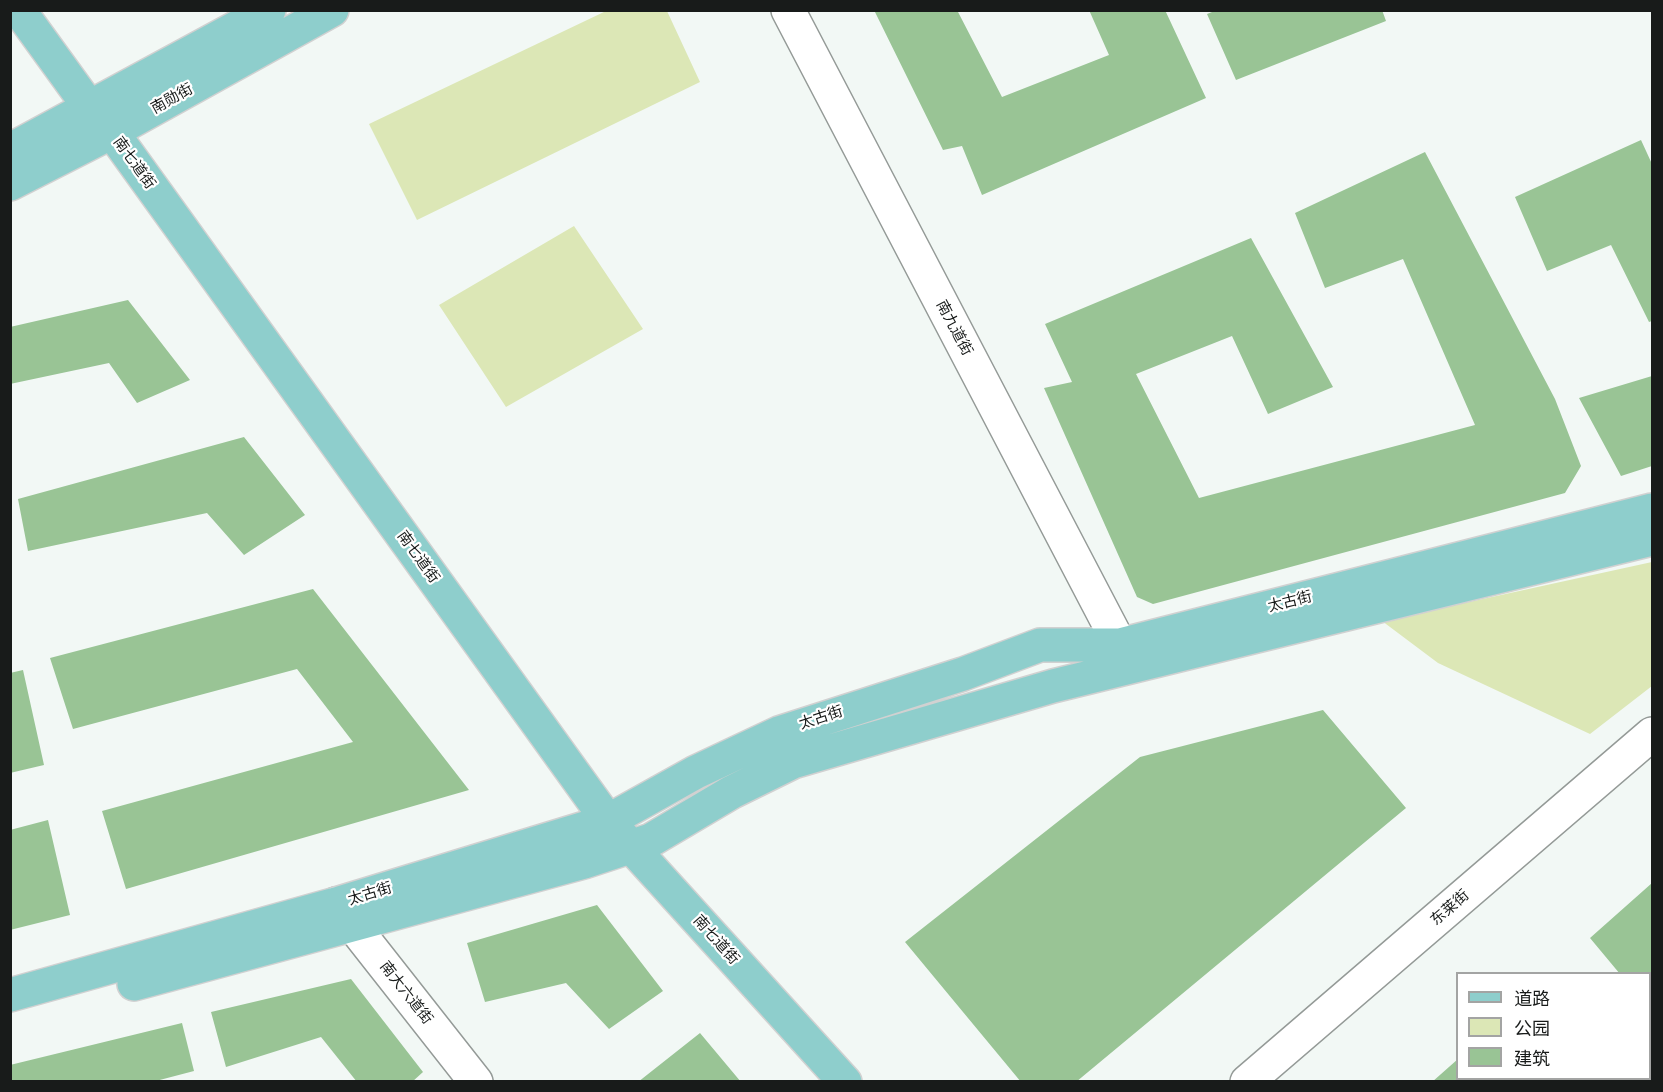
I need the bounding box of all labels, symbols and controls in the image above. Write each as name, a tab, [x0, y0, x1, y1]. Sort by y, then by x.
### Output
street label: 南勋街	[148, 80, 196, 118]
street label: 南七道街	[109, 133, 159, 193]
street label: 南九道街	[932, 297, 976, 359]
street label: 南七道街	[393, 527, 443, 587]
street label: 太古街	[1266, 588, 1314, 616]
street label: 太古街	[797, 702, 845, 734]
street label: 太古街	[346, 879, 394, 909]
street label: 东莱街	[1427, 886, 1473, 930]
street label: 南七道街	[689, 912, 743, 968]
street label: 南大六道街	[376, 958, 436, 1028]
legend	[1456, 972, 1651, 1080]
text: 道路	[1514, 986, 1550, 1010]
text: 公园	[1514, 1016, 1550, 1040]
text: 建筑	[1514, 1046, 1550, 1070]

